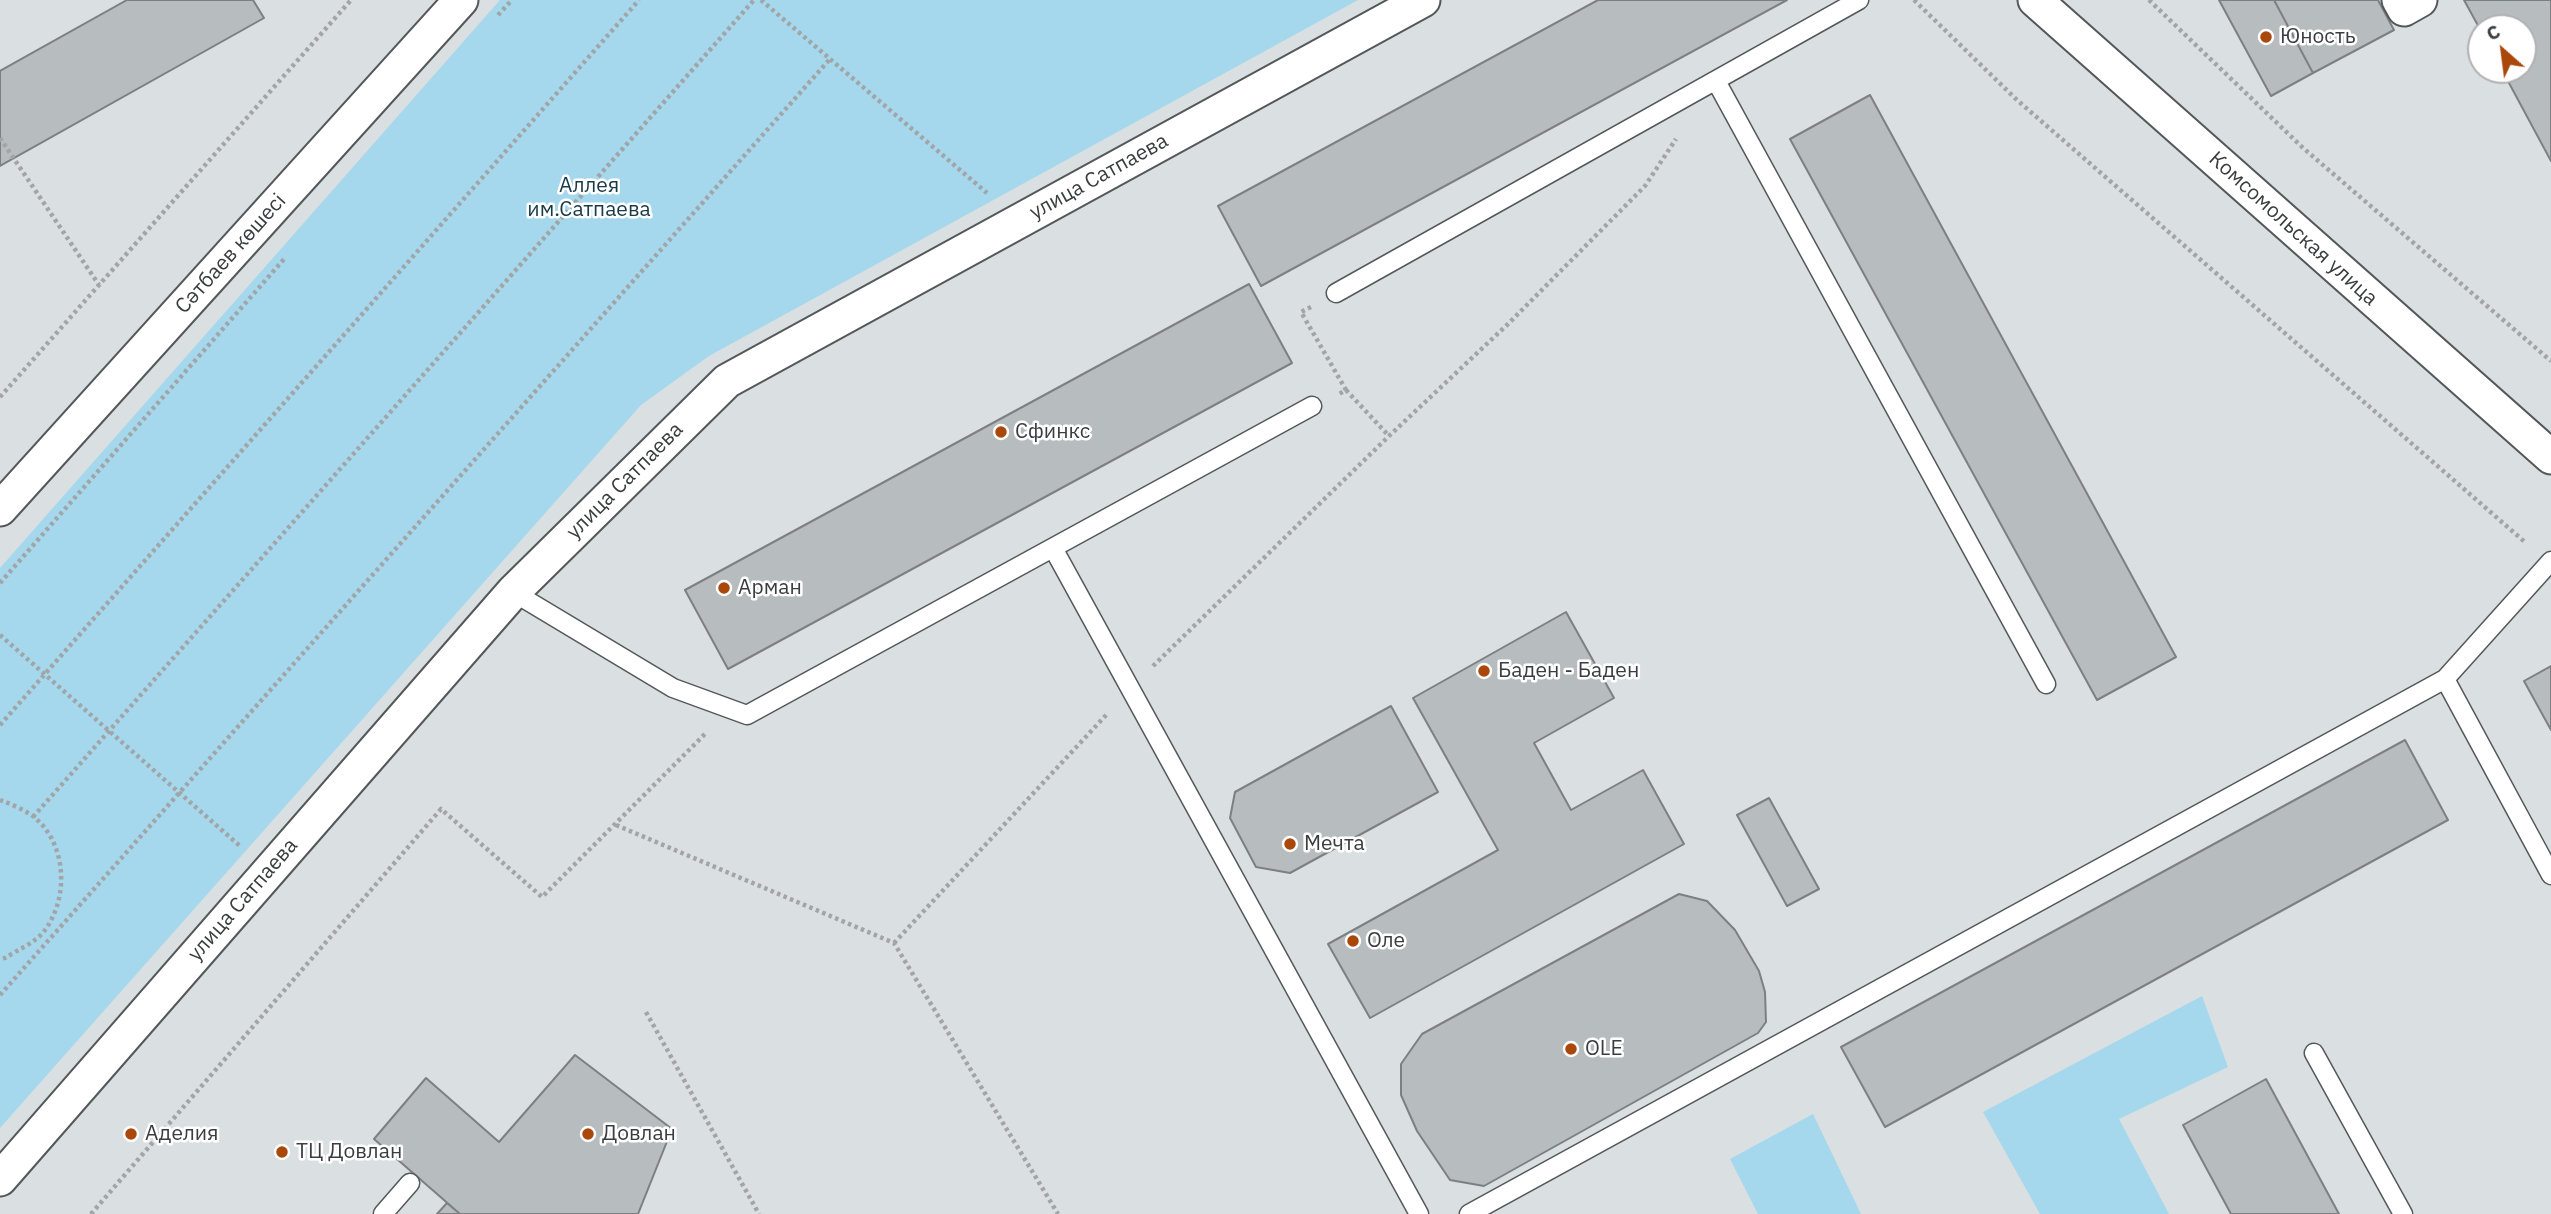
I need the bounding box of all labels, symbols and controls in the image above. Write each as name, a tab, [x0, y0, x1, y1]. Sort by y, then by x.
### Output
north arrow	[2467, 14, 2537, 84]
text: С	[2482, 19, 2504, 46]
place label: Юность	[2280, 24, 2356, 50]
marker: Юность	[2258, 29, 2274, 45]
street label: улица Сатпаева	[1025, 129, 1173, 225]
street label: Комсомольская улица	[2203, 147, 2383, 311]
park label: Аллея им.Сатпаева	[527, 173, 651, 223]
street label: Сәтбаев көшесі	[171, 189, 291, 319]
street label: улица Сатпаева	[561, 417, 689, 545]
place label: Сфинкс	[1015, 419, 1090, 445]
marker: Сфинкс	[993, 424, 1009, 440]
place label: Арман	[738, 575, 802, 601]
marker: Арман	[716, 580, 732, 596]
place label: Баден - Баден	[1498, 658, 1639, 684]
marker: Баден - Баден	[1476, 663, 1492, 679]
place label: Мечта	[1304, 831, 1365, 857]
street label: улица Сатпаева	[183, 833, 303, 967]
marker: Мечта	[1282, 836, 1298, 852]
place label: Оле	[1367, 928, 1405, 954]
marker: Оле	[1345, 933, 1361, 949]
place label: OLE	[1585, 1036, 1623, 1062]
marker: OLE	[1563, 1041, 1579, 1057]
place label: Аделия	[145, 1121, 218, 1147]
place label: Довлан	[602, 1121, 676, 1147]
marker: Аделия	[123, 1126, 139, 1142]
marker: Довлан	[580, 1126, 596, 1142]
place label: ТЦ Довлан	[296, 1139, 402, 1165]
marker: ТЦ Довлан	[274, 1144, 290, 1160]

